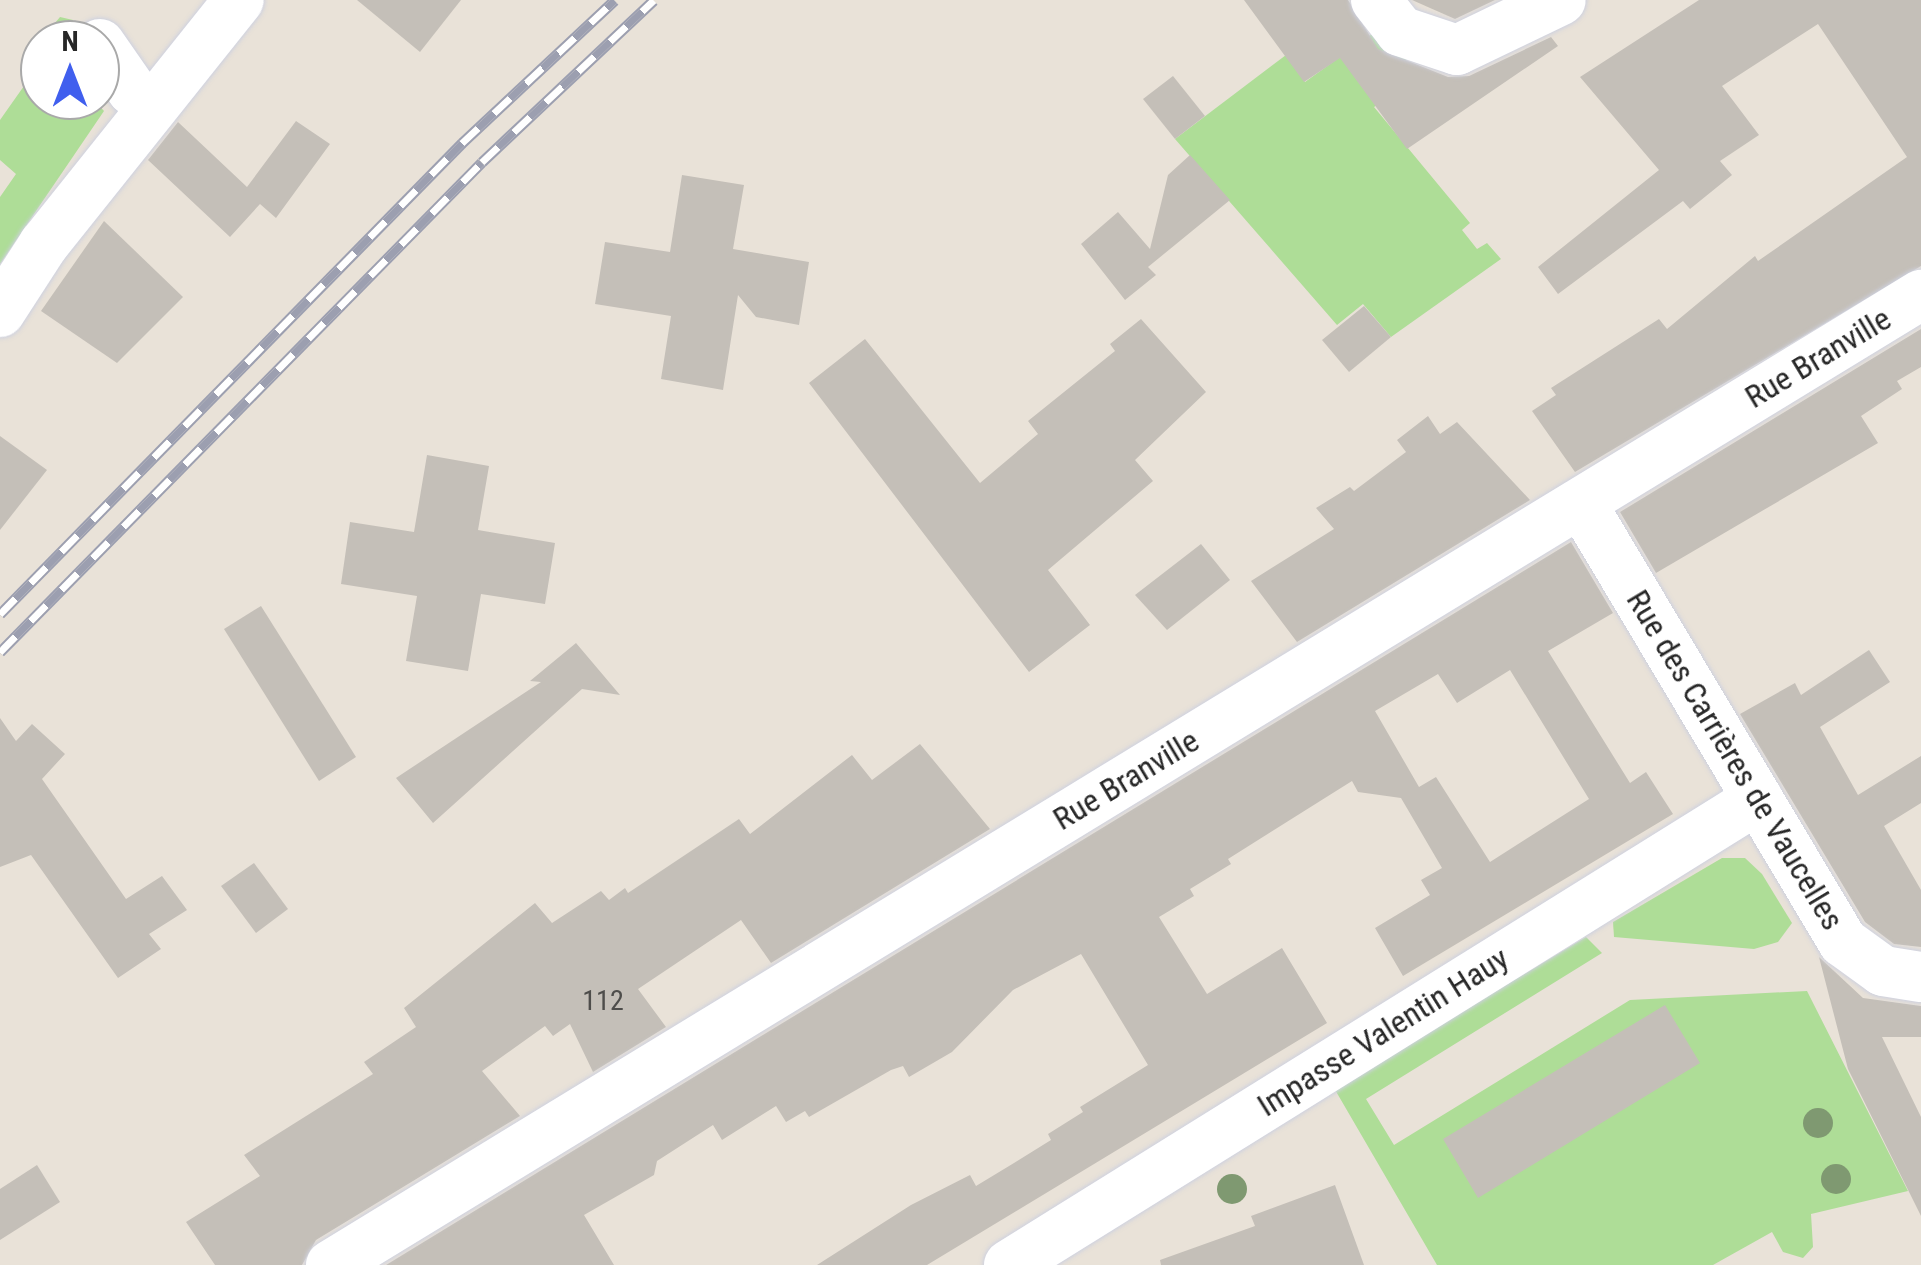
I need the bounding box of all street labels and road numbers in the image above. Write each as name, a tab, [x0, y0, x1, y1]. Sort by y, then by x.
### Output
street label: Rue Branville	[1738, 300, 1898, 416]
street label: Rue des Carrières de Vaucelles	[1618, 583, 1852, 937]
street label: Rue Branville	[1046, 722, 1206, 838]
street label: Impasse Valentin Hauy	[1250, 939, 1516, 1125]

